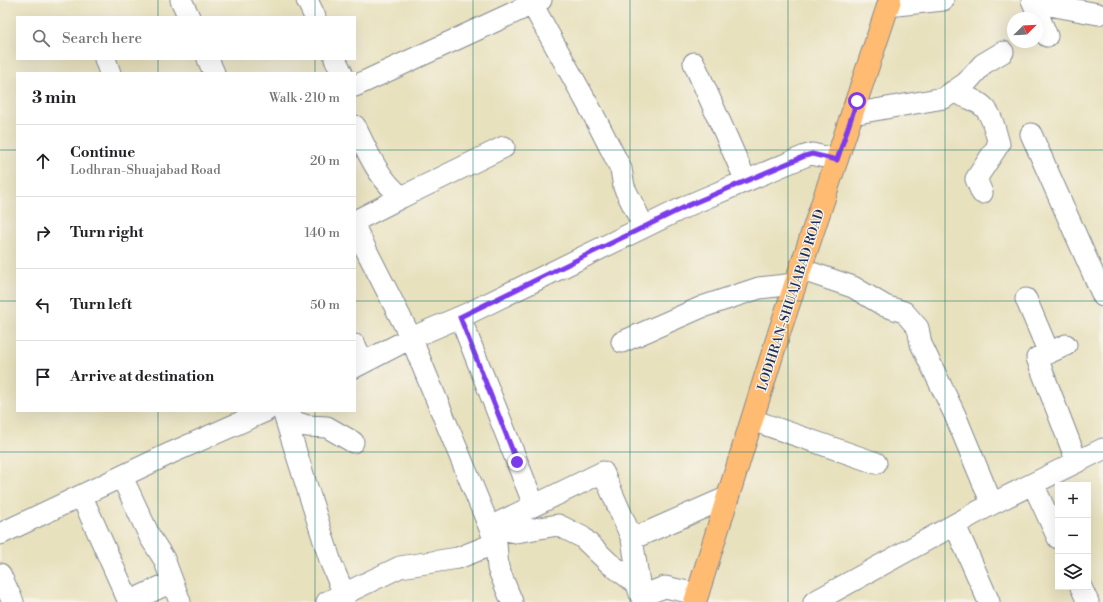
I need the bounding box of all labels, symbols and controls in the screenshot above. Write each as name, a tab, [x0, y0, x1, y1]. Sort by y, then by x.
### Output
north arrow	[1007, 12, 1043, 48]
search box	[16, 16, 356, 60]
icon: search	[30, 27, 52, 49]
text: Search here	[62, 29, 142, 48]
text: 3 min	[32, 87, 76, 109]
text: Walk · 210 m	[269, 90, 340, 106]
route start	[848, 92, 866, 110]
text: Continue	[70, 143, 135, 162]
icon: ahead	[32, 150, 54, 172]
text: 20 m	[310, 153, 340, 169]
text: Lodhran-Shuajabad Road	[70, 162, 221, 178]
street label: LODHRAN-SHUAJABAD ROAD	[754, 207, 828, 393]
icon: right	[32, 222, 54, 244]
text: Turn right	[70, 223, 144, 242]
text: 140 m	[304, 225, 340, 241]
icon: left	[32, 294, 54, 316]
text: Turn left	[70, 295, 132, 314]
text: 50 m	[310, 297, 340, 313]
icon: arrive	[32, 366, 54, 388]
text: Arrive at destination	[70, 367, 214, 386]
route end	[508, 453, 526, 471]
map controls	[1055, 482, 1091, 590]
button: +	[1055, 482, 1091, 518]
button: −	[1055, 518, 1091, 554]
button: layers	[1055, 554, 1091, 590]

